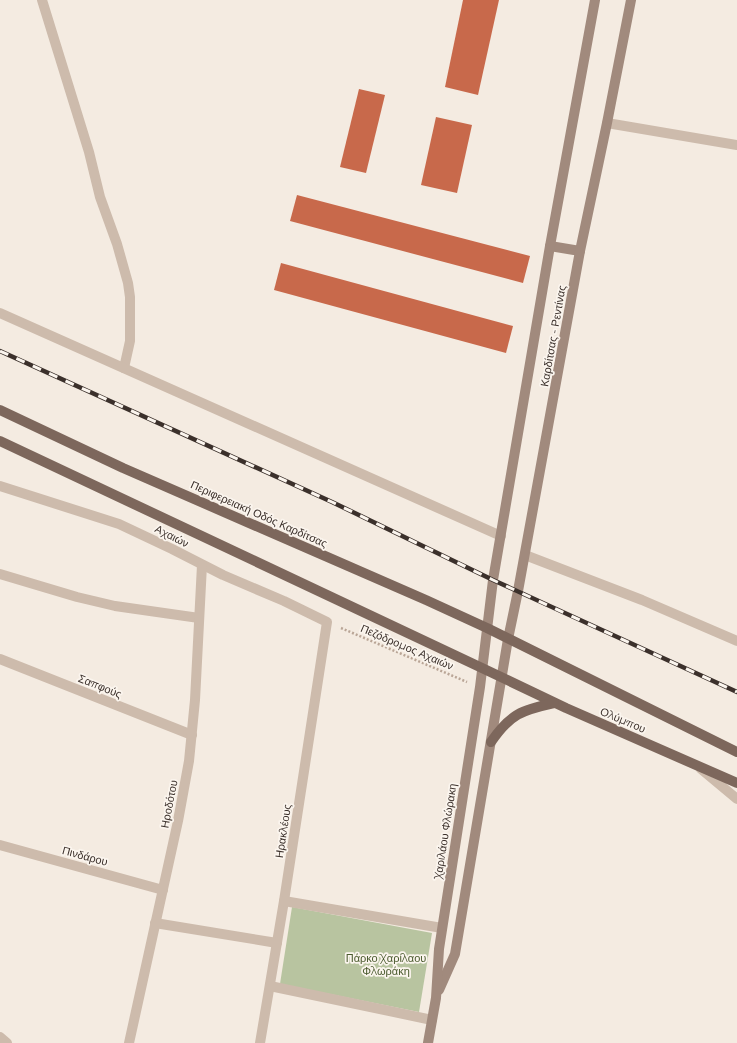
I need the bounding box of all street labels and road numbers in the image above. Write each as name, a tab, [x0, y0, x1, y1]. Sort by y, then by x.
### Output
street label: Καρδίτσας - Ρεντίνας	[537, 284, 569, 388]
street label: Περιφερειακή Οδός Καρδίτσας	[189, 477, 329, 551]
street label: Αχαιών	[153, 522, 192, 551]
street label: Πεζόδρομος Αχαιών	[358, 621, 456, 673]
street label: Σαπφούς	[76, 671, 124, 701]
street label: Ολύμπου	[598, 704, 648, 736]
street label: Ηροδότου	[157, 779, 181, 829]
street label: Χαριλάου Φλώρακη	[430, 782, 459, 882]
street label: Ηρακλέους	[272, 803, 294, 859]
street label: Πινδάρου	[61, 843, 109, 869]

